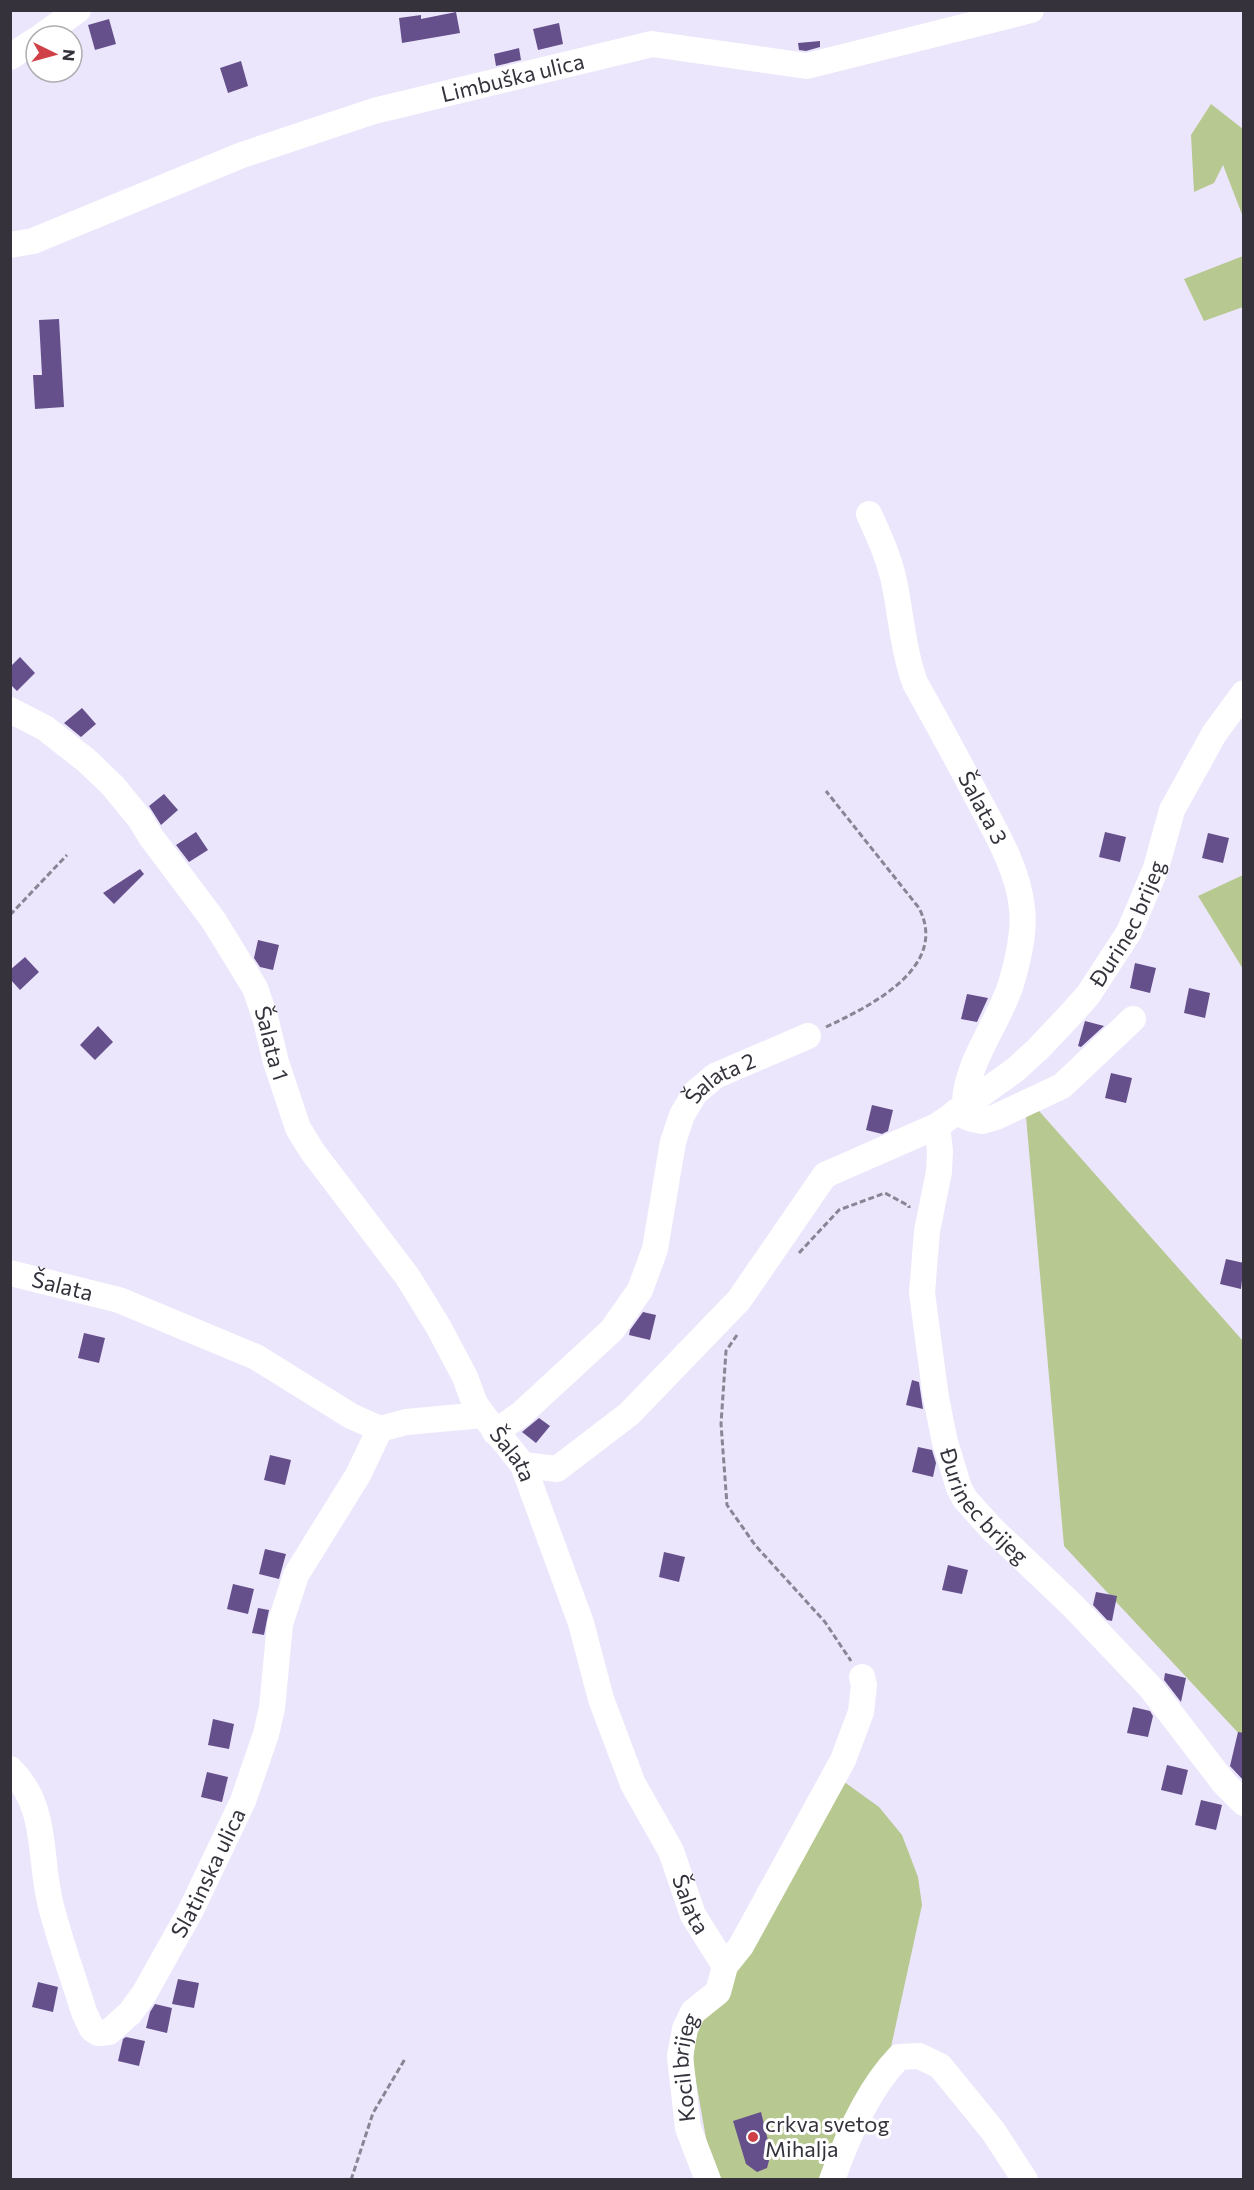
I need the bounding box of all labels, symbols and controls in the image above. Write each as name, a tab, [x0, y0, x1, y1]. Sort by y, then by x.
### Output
north arrow	[24, 24, 84, 84]
street label: Limbuška ulica	[438, 47, 587, 107]
text: N	[59, 49, 79, 62]
street label: Šalata 3	[953, 766, 1014, 849]
street label: Đurinec brijeg	[1083, 858, 1170, 992]
street label: Šalata 1	[249, 1002, 295, 1084]
street label: Šalata 2	[678, 1046, 759, 1108]
street label: Šalata	[29, 1265, 96, 1306]
street label: Šalata	[484, 1421, 542, 1485]
street label: Đurinec brijeg	[934, 1444, 1034, 1569]
street label: Slatinska ulica	[164, 1804, 251, 1942]
street label: Šalata	[667, 1871, 716, 1939]
street label: Kocil brijeg	[666, 2008, 704, 2123]
place label: crkva svetog Mihalja	[765, 2110, 890, 2162]
marker: crkva svetog Mihalja	[746, 2130, 760, 2144]

